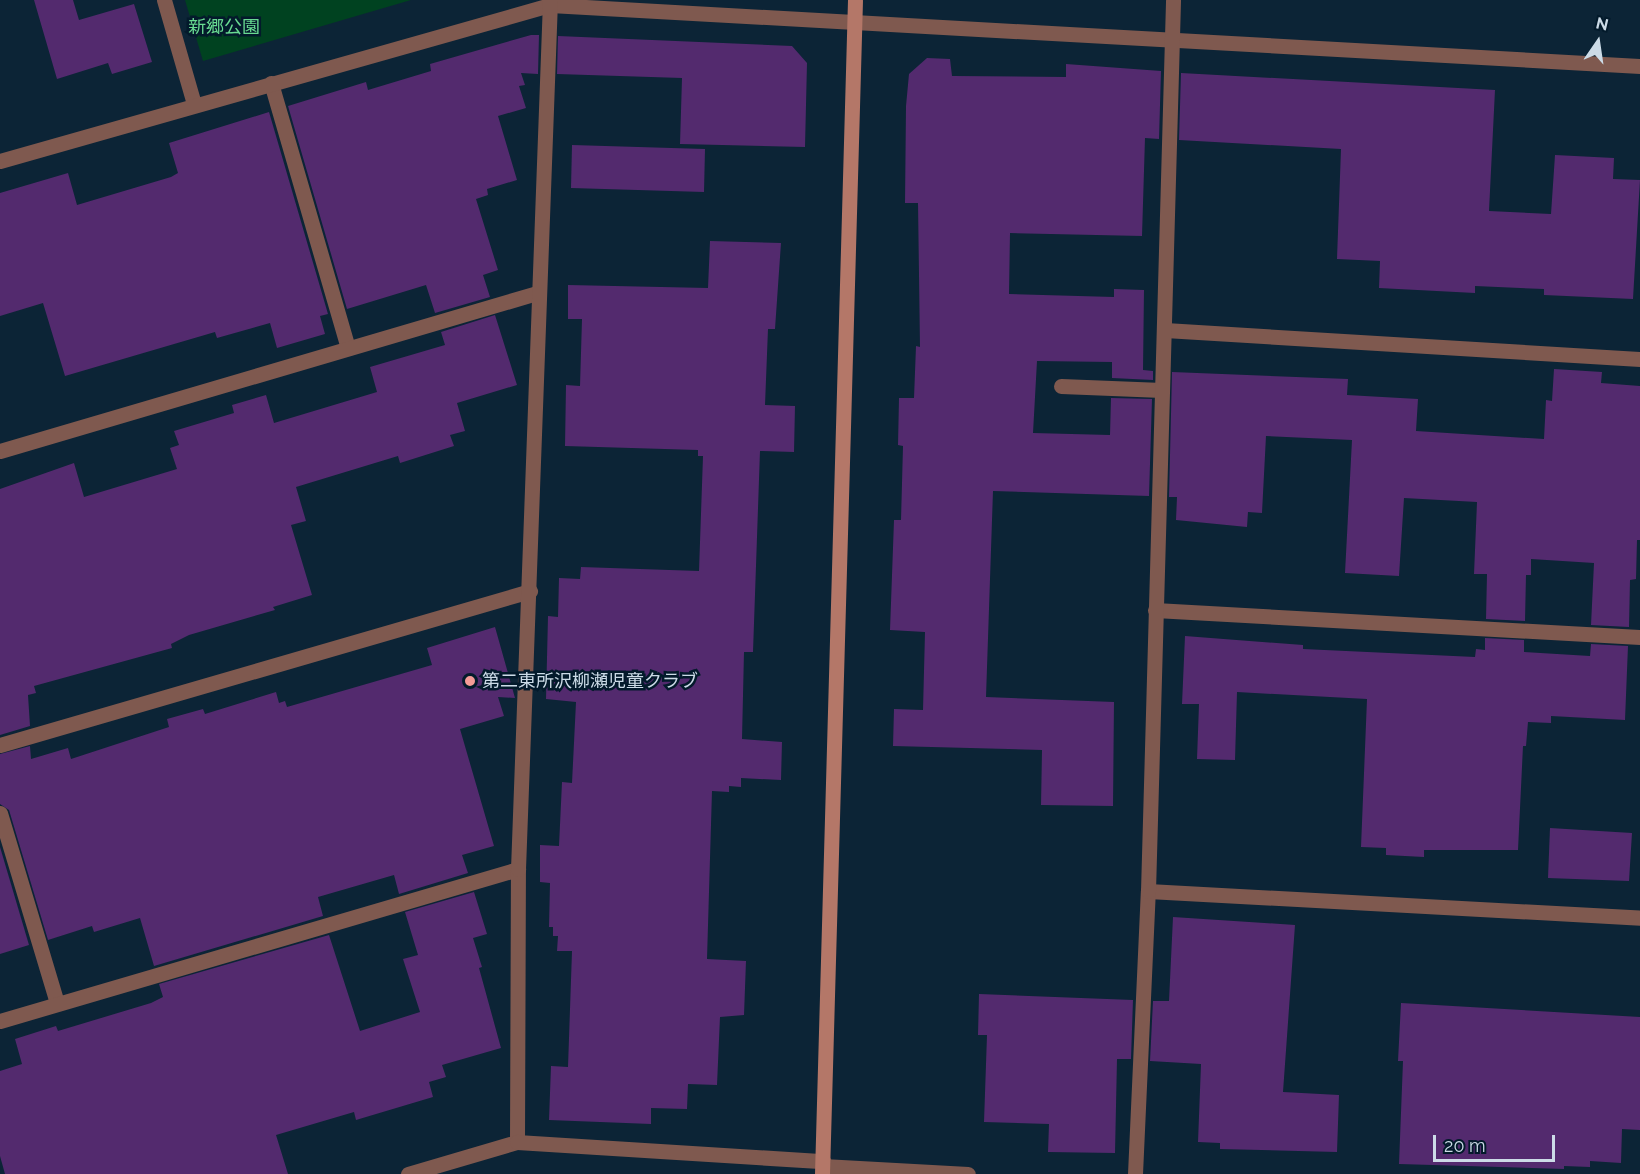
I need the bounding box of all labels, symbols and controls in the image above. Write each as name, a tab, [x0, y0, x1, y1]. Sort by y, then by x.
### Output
north arrow	[1568, 12, 1628, 72]
text: N	[1594, 13, 1610, 35]
park label: 新郷公園	[188, 16, 260, 38]
place label: 第二東所沢柳瀬児童クラブ	[482, 670, 698, 692]
marker: 第二東所沢柳瀬児童クラブ	[463, 674, 477, 688]
scale bar	[1436, 1123, 1558, 1161]
text: 20 m	[1444, 1135, 1486, 1156]

